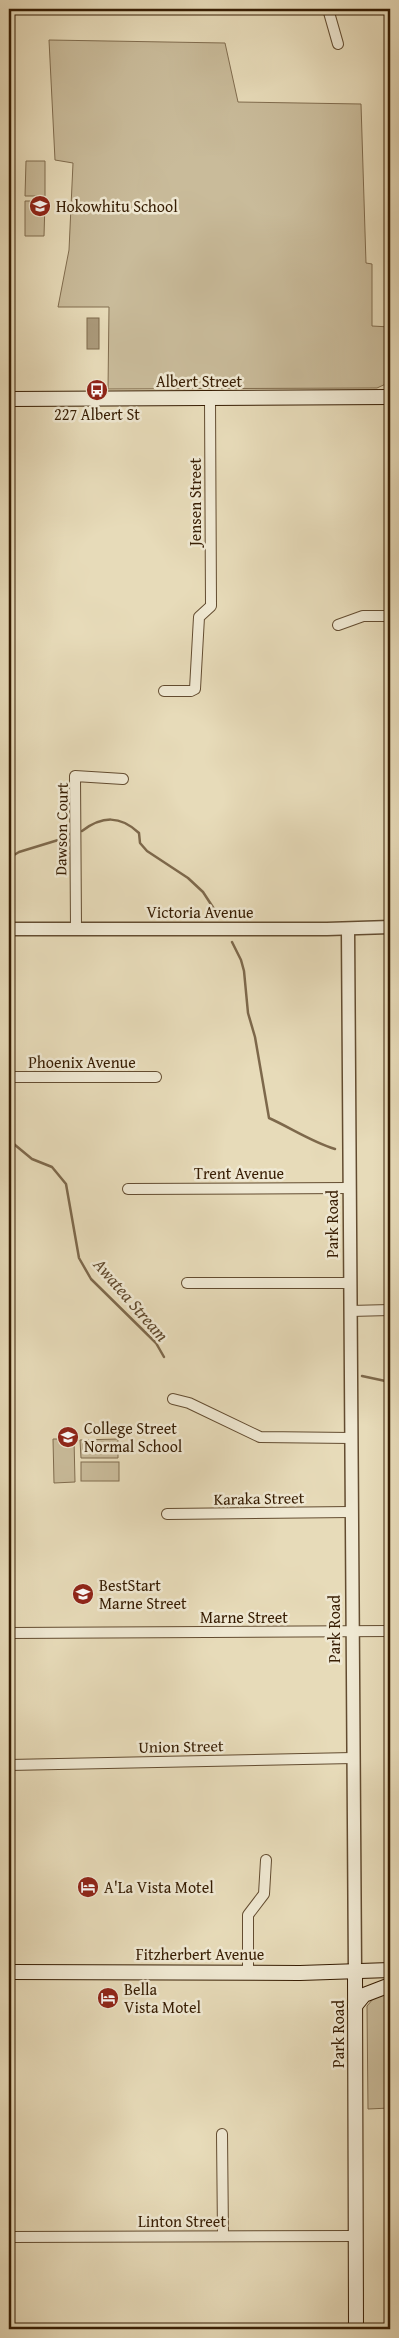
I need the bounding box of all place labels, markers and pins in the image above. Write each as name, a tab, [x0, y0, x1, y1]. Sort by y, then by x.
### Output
school or university icon: Hokowhitu School	[28, 194, 52, 218]
place label: Hokowhitu School	[56, 194, 178, 218]
bus stop icon: 227 Albert St	[85, 378, 109, 402]
place label: 227 Albert St	[54, 402, 140, 426]
place label: College Street Normal School	[84, 1416, 183, 1458]
school or university icon: College Street Normal School	[56, 1425, 80, 1449]
place label: BestStart Marne Street	[99, 1573, 187, 1615]
school or university icon: BestStart Marne Street	[71, 1582, 95, 1606]
hotel icon: A'La Vista Motel	[76, 1875, 100, 1899]
place label: A'La Vista Motel	[104, 1875, 214, 1899]
place label: Bella Vista Motel	[124, 1977, 201, 2019]
hotel icon: Bella Vista Motel	[96, 1986, 120, 2010]

